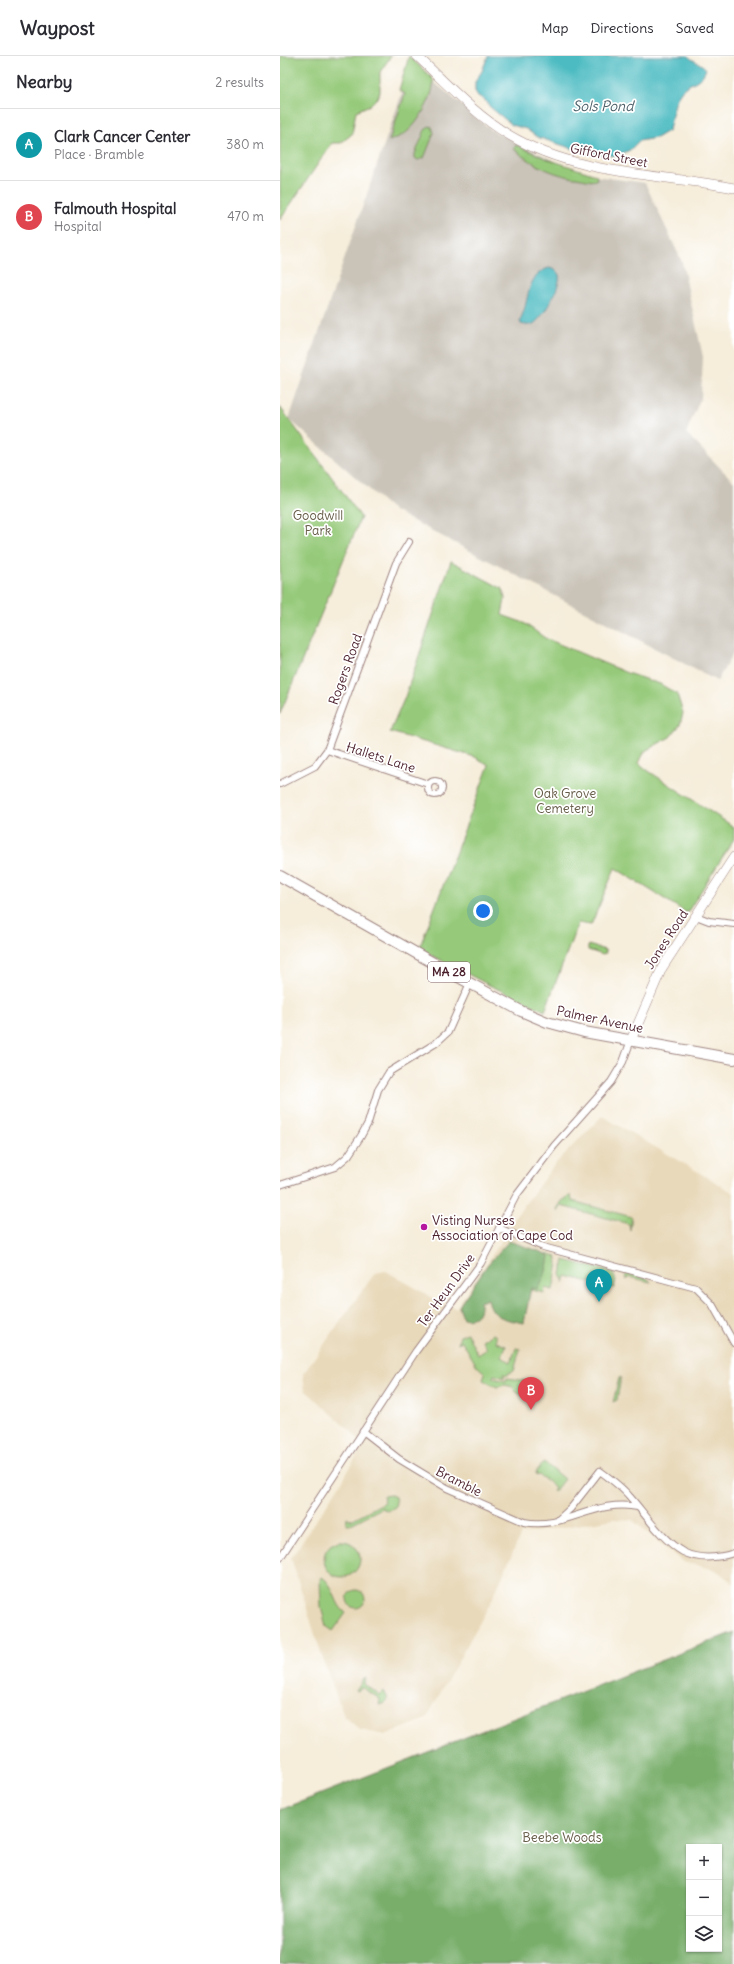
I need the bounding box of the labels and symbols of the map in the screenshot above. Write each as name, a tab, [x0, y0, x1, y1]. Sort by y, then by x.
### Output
water label: Sols Pond	[573, 97, 635, 115]
street label: Gifford Street	[569, 140, 650, 171]
park label: Goodwill Park	[293, 507, 343, 539]
street label: Rogers Road	[325, 631, 366, 707]
street label: Hallets Lane	[344, 738, 418, 777]
park label: Oak Grove Cemetery	[534, 785, 596, 817]
your location	[473, 901, 493, 921]
street label: Jones Road	[641, 906, 692, 972]
road number: MA 28	[428, 962, 470, 982]
street label: Palmer Avenue	[555, 1002, 645, 1037]
place label: Visting Nurses Association of Cape Cod	[432, 1212, 573, 1244]
marker: Visting Nurses Association of Cape Cod	[419, 1222, 429, 1232]
street label: Ter Heun Drive	[414, 1250, 479, 1330]
pin: A	[586, 1269, 612, 1302]
pin: B	[518, 1377, 544, 1410]
street label: Bramble	[433, 1463, 485, 1500]
park label: Beebe Woods	[522, 1829, 602, 1846]

